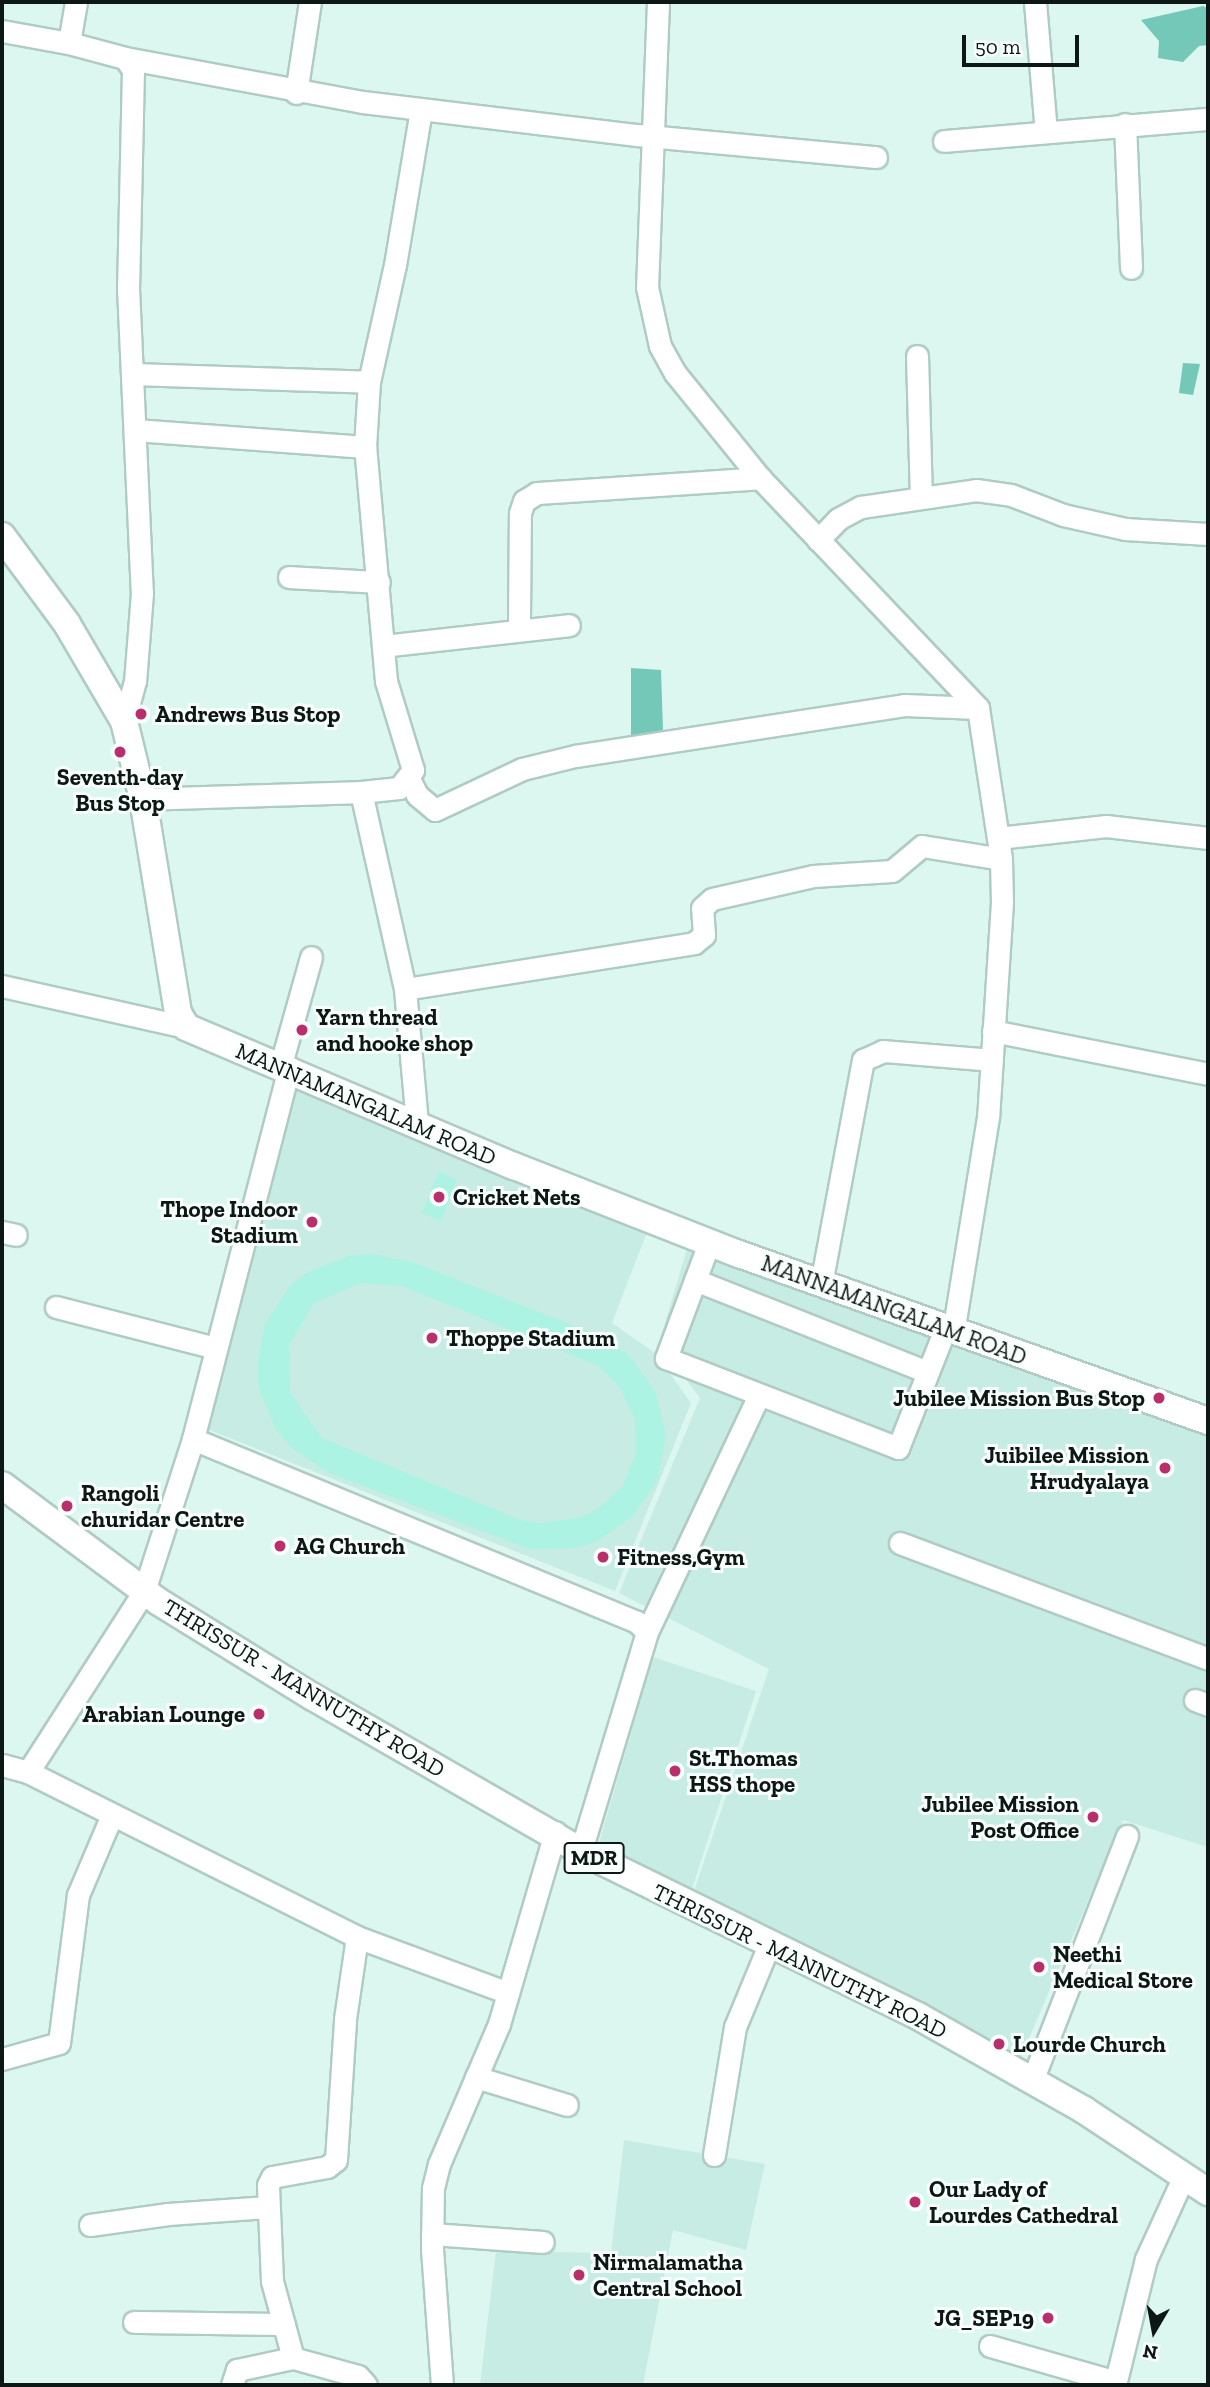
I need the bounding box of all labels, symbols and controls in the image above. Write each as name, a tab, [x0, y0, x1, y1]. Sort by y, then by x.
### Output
scale bar	[965, 21, 1082, 65]
text: 50 m	[975, 34, 1021, 59]
place label: Andrews Bus Stop	[155, 700, 340, 728]
marker: Andrews Bus Stop	[133, 706, 149, 722]
marker: Seventh-day Bus Stop	[112, 744, 128, 760]
place label: Seventh-day Bus Stop	[57, 763, 183, 817]
place label: Yarn thread and hooke shop	[316, 1003, 473, 1057]
marker: Yarn thread and hooke shop	[294, 1022, 310, 1038]
street label: MANNAMANGALAM ROAD	[232, 1037, 500, 1171]
place label: Cricket Nets	[453, 1183, 581, 1211]
marker: Cricket Nets	[431, 1189, 447, 1205]
place label: Thope Indoor Stadium	[160, 1195, 298, 1249]
marker: Thope Indoor Stadium	[304, 1214, 320, 1230]
street label: MANNAMANGALAM ROAD	[758, 1249, 1030, 1371]
place label: Thoppe Stadium	[446, 1324, 615, 1352]
marker: Thoppe Stadium	[424, 1330, 440, 1346]
place label: Jubilee Mission Bus Stop	[893, 1384, 1145, 1412]
marker: Jubilee Mission Bus Stop	[1151, 1390, 1167, 1406]
place label: Juibilee Mission Hrudyalaya	[984, 1441, 1149, 1495]
marker: Juibilee Mission Hrudyalaya	[1155, 1458, 1175, 1478]
place label: Rangoli churidar Centre	[81, 1479, 245, 1533]
marker: Rangoli churidar Centre	[59, 1498, 75, 1514]
place label: AG Church	[294, 1532, 405, 1560]
marker: AG Church	[272, 1538, 288, 1554]
place label: Fitness,Gym	[617, 1543, 745, 1571]
marker: Fitness,Gym	[595, 1549, 611, 1565]
street label: THRISSUR - MANNUTHY ROAD	[158, 1593, 450, 1783]
place label: Arabian Lounge	[82, 1700, 245, 1728]
marker: Arabian Lounge	[251, 1706, 267, 1722]
place label: St.Thomas HSS thope	[689, 1744, 798, 1798]
marker: St.Thomas HSS thope	[667, 1763, 683, 1779]
place label: Jubilee Mission Post Office	[921, 1790, 1079, 1844]
marker: Jubilee Mission Post Office	[1085, 1809, 1101, 1825]
road number: MDR	[562, 1840, 626, 1876]
street label: THRISSUR - MANNUTHY ROAD	[648, 1877, 952, 2045]
place label: Neethi Medical Store	[1053, 1940, 1193, 1994]
marker: Neethi Medical Store	[1031, 1959, 1047, 1975]
place label: Lourde Church	[1013, 2030, 1166, 2058]
marker: Lourde Church	[991, 2036, 1007, 2052]
place label: Our Lady of Lourdes Cathedral	[929, 2175, 1118, 2229]
marker: Our Lady of Lourdes Cathedral	[907, 2194, 923, 2210]
place label: Nirmalamatha Central School	[593, 2248, 743, 2302]
marker: Nirmalamatha Central School	[571, 2267, 587, 2283]
north arrow	[1119, 2296, 1189, 2366]
place label: JG_SEP19	[934, 2304, 1034, 2332]
marker: JG_SEP19	[1040, 2310, 1056, 2326]
text: N	[1141, 2340, 1159, 2365]

